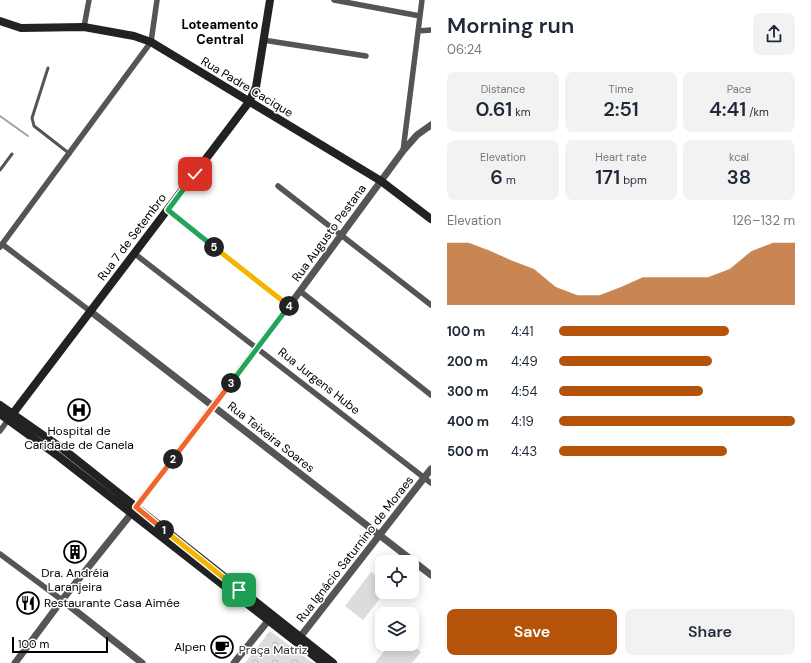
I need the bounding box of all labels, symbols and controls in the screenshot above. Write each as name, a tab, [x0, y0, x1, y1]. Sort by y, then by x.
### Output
text: Morning run	[447, 11, 574, 40]
button: share	[753, 13, 795, 55]
district label: Loteamento Central	[181, 16, 259, 48]
text: 06:24	[447, 41, 482, 58]
street label: Rua Padre Cacique	[198, 53, 296, 121]
text: Distance	[481, 82, 525, 96]
text: Time	[609, 82, 633, 96]
text: Pace	[727, 82, 751, 96]
text: 0.61	[475, 96, 512, 122]
text: 2:51	[603, 96, 639, 122]
text: 4:41	[709, 96, 746, 122]
text: km	[512, 105, 531, 119]
text: /km	[746, 105, 769, 119]
text: Elevation	[480, 150, 526, 164]
text: Heart rate	[595, 150, 647, 164]
text: kcal	[729, 150, 749, 164]
pin	[178, 157, 212, 191]
icon: check	[184, 163, 206, 185]
text: 6	[490, 164, 503, 190]
text: 171	[595, 164, 620, 190]
text: 38	[727, 164, 751, 190]
text: m	[503, 173, 516, 187]
text: bpm	[620, 173, 647, 187]
street label: Rua Augusto Pestana	[288, 181, 370, 285]
street label: Rua 7 de Setembro	[94, 190, 170, 284]
text: Elevation	[447, 212, 501, 229]
text: 126–132 m	[732, 212, 795, 229]
pin: 5	[204, 237, 224, 257]
text: 5	[211, 240, 217, 254]
pin: 4	[279, 296, 299, 316]
text: 4	[285, 299, 293, 313]
text: 100 m	[447, 323, 485, 340]
text: 4:41	[511, 323, 533, 340]
street label: Rua Jurgens Hube	[275, 344, 363, 418]
text: 200 m	[447, 353, 488, 370]
text: 4:49	[511, 353, 538, 370]
pin: 3	[221, 373, 241, 393]
text: 3	[228, 376, 234, 390]
text: 300 m	[447, 383, 488, 400]
text: 4:54	[511, 383, 537, 400]
hospital icon: Hospital de Caridade de Canela	[66, 397, 92, 423]
street label: Rua Teixeira Soares	[224, 398, 318, 476]
text: 400 m	[447, 413, 489, 430]
text: 4:19	[511, 413, 534, 430]
place label: Hospital de Caridade de Canela	[24, 423, 134, 453]
text: 500 m	[447, 443, 489, 460]
text: 4:43	[511, 443, 537, 460]
pin: 2	[163, 449, 183, 469]
text: 2	[170, 452, 176, 466]
street label: Rua Ignácio Saturnino de Moraes	[293, 473, 417, 625]
pin: 1	[154, 520, 174, 540]
text: 1	[162, 523, 166, 537]
building icon: Dra. Andréia Laranjeira	[62, 539, 88, 565]
map controls	[375, 555, 419, 651]
button: locate	[375, 555, 419, 599]
place label: Dra. Andréia Laranjeira	[41, 565, 109, 595]
pin	[222, 573, 256, 607]
icon: arrive	[228, 579, 250, 601]
restaurant icon: Restaurante Casa Aimée	[15, 590, 41, 616]
place label: Restaurante Casa Aimée	[44, 595, 180, 611]
button: layers	[375, 607, 419, 651]
button: Save	[447, 609, 617, 655]
button: Share	[625, 609, 795, 655]
cafe icon: Alpen	[209, 634, 235, 660]
scale bar	[12, 635, 108, 654]
text: 100 m	[18, 637, 49, 651]
place label: Alpen	[174, 639, 206, 655]
park label: Praça Matriz	[239, 642, 307, 658]

